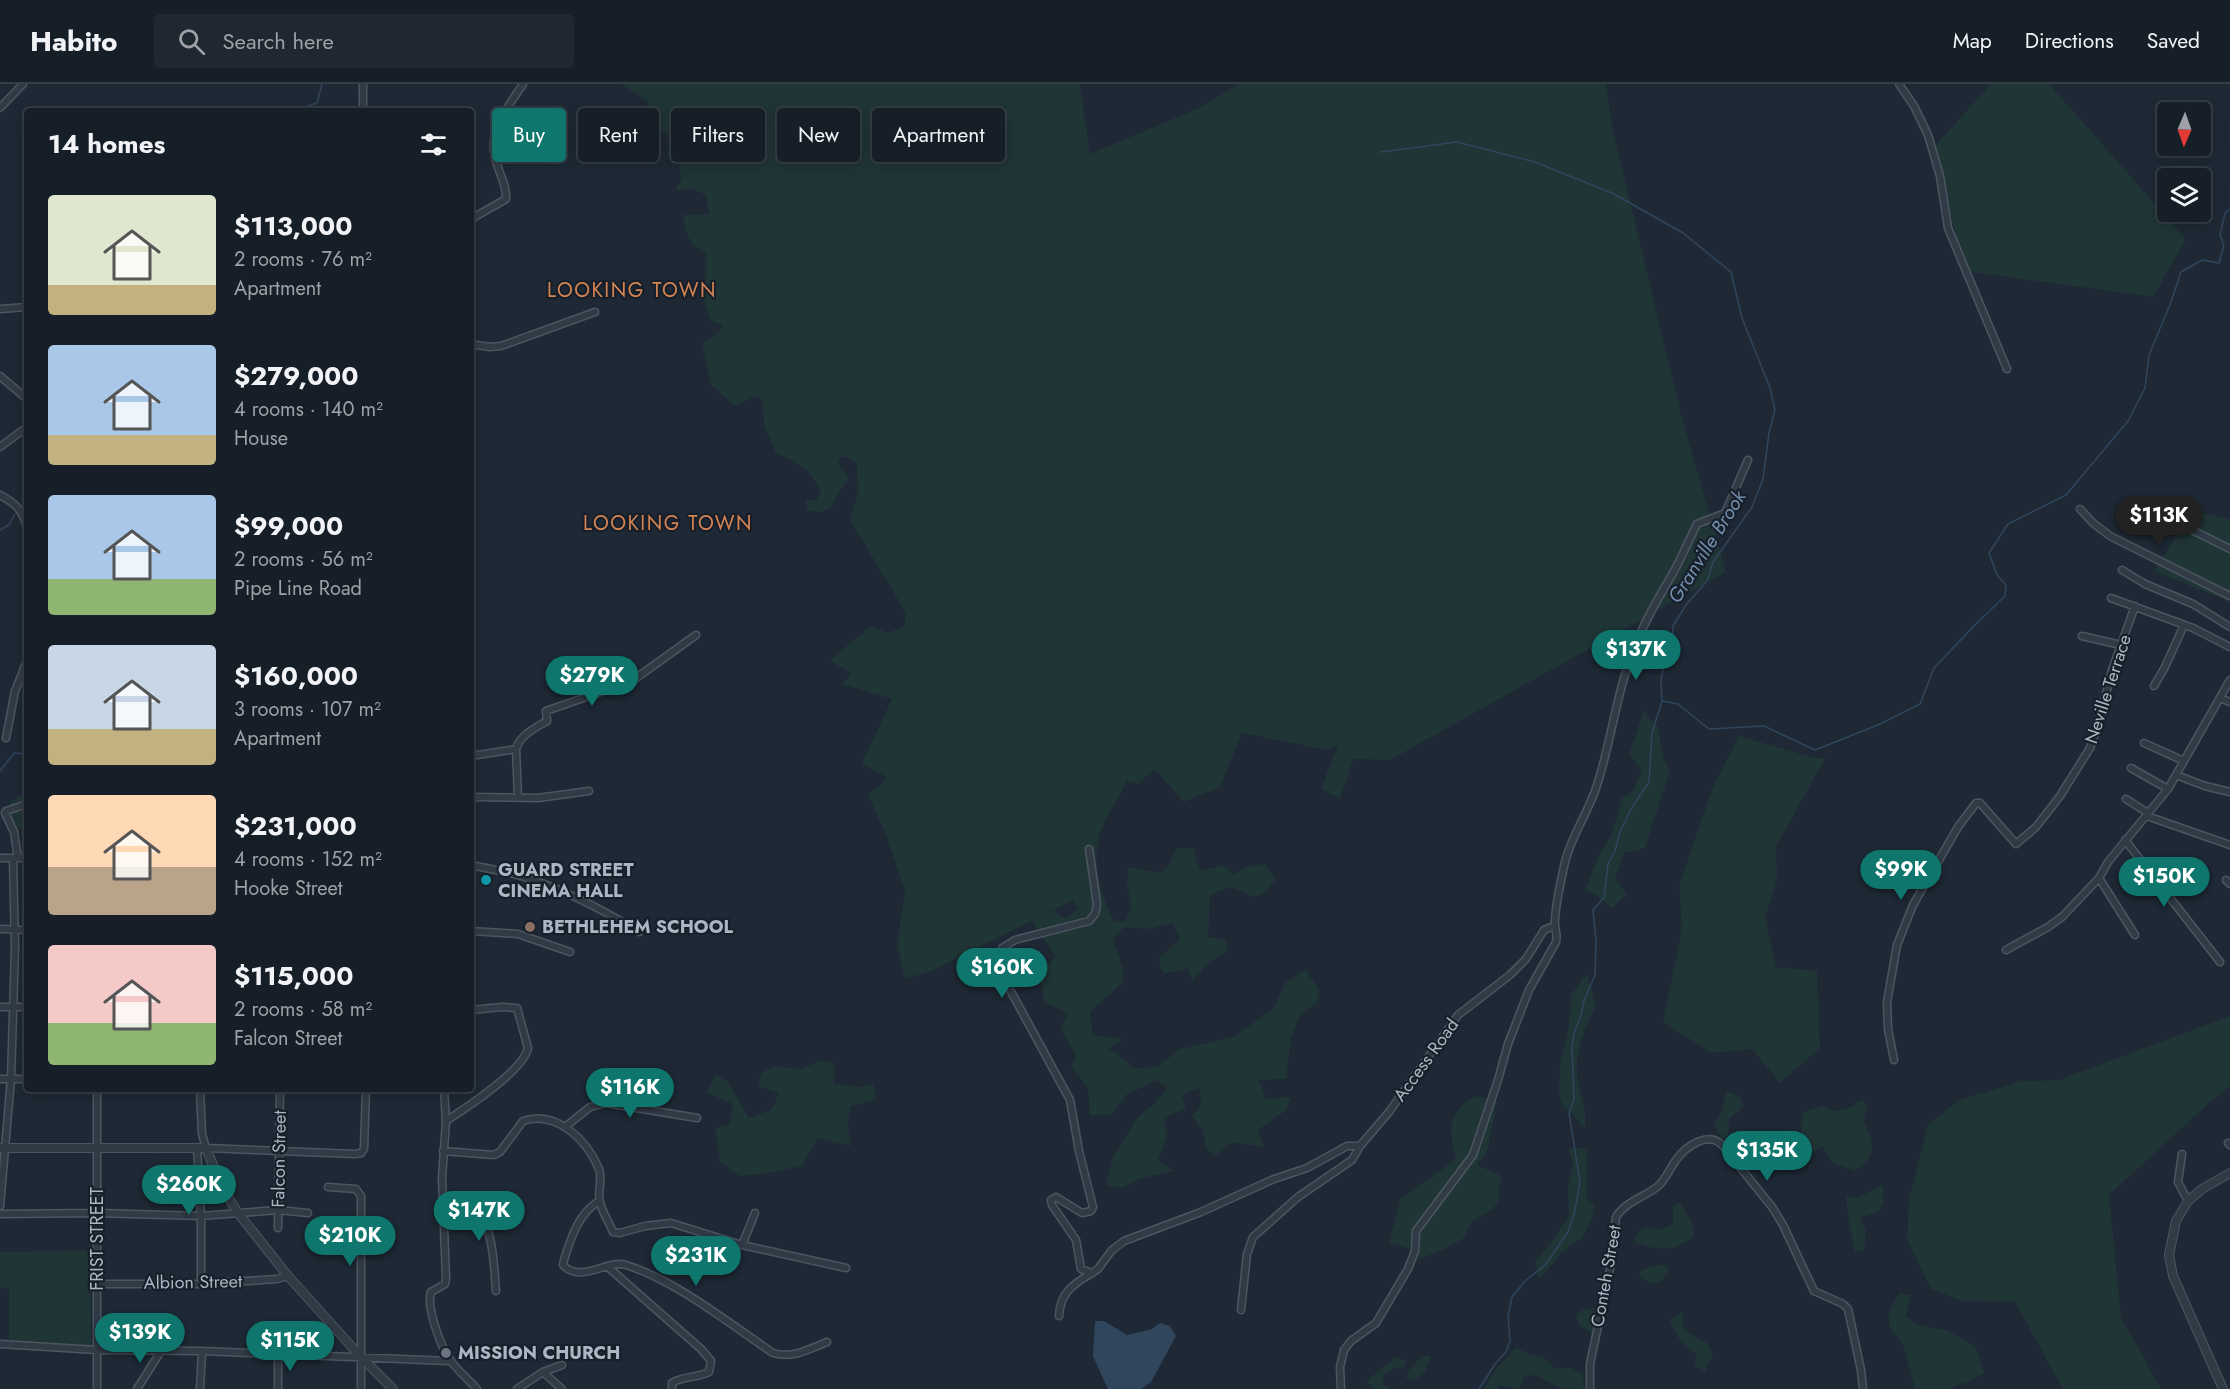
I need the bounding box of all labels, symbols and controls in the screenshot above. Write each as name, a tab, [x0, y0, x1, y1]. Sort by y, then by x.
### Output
search box	[154, 14, 574, 68]
text: Habito	[30, 21, 118, 62]
icon: search	[175, 25, 208, 58]
text: Search here	[223, 25, 334, 57]
text: Map	[1953, 26, 1992, 56]
text: Directions	[2025, 26, 2114, 56]
text: Saved	[2147, 26, 2200, 56]
north arrow	[2157, 102, 2211, 156]
map controls	[2157, 102, 2211, 222]
chip: Buy	[492, 108, 566, 162]
chip: Rent	[578, 108, 659, 162]
chip: Filters	[671, 108, 765, 162]
chip: New	[777, 108, 860, 162]
chip: Apartment	[872, 108, 1005, 162]
text: 14 homes	[48, 125, 165, 163]
icon: filters	[417, 128, 450, 161]
button: layers	[2157, 168, 2211, 222]
text: $113,000	[234, 207, 352, 245]
icon: home	[96, 219, 168, 291]
text: 2 rooms · 76 m²	[234, 245, 372, 274]
text: Apartment	[234, 274, 321, 303]
district label: LOOKING TOWN	[547, 276, 717, 305]
text: $279,000	[234, 357, 359, 395]
icon: home	[96, 369, 168, 441]
text: 4 rooms · 140 m²	[234, 395, 383, 424]
text: House	[234, 424, 288, 453]
water label: Granville Brook	[1661, 484, 1754, 609]
pin: $113K	[2117, 496, 2201, 547]
text: $113K	[2129, 501, 2189, 530]
text: $99,000	[234, 507, 343, 545]
district label: LOOKING TOWN	[583, 509, 753, 538]
icon: home	[96, 519, 168, 591]
text: 2 rooms · 56 m²	[234, 545, 373, 574]
text: Pipe Line Road	[234, 574, 362, 603]
pin: $137K	[1594, 630, 1678, 681]
street label: Neville Terrace	[2078, 631, 2138, 747]
text: $137K	[1606, 635, 1666, 664]
pin: $279K	[550, 656, 634, 707]
text: $160,000	[234, 657, 358, 695]
text: $279K	[560, 661, 624, 690]
icon: home	[96, 669, 168, 741]
text: 3 rooms · 107 m²	[234, 695, 381, 724]
text: Apartment	[234, 724, 321, 753]
text: $231,000	[234, 807, 357, 845]
icon: home	[96, 819, 168, 891]
text: 4 rooms · 152 m²	[234, 845, 382, 874]
pin: $99K	[1865, 850, 1937, 901]
text: $99K	[1874, 855, 1928, 884]
place label: GUARD STREET CINEMA HALL	[498, 857, 634, 904]
pin: $150K	[2122, 857, 2206, 908]
text: $150K	[2133, 862, 2195, 891]
marker: GUARD STREET CINEMA HALL	[479, 873, 493, 887]
text: Hooke Street	[234, 874, 343, 903]
place label: BETHLEHEM SCHOOL	[542, 914, 733, 940]
marker: BETHLEHEM SCHOOL	[523, 920, 537, 934]
pin: $160K	[960, 948, 1044, 999]
text: $160K	[970, 953, 1034, 982]
text: $115,000	[234, 957, 353, 995]
icon: home	[96, 969, 168, 1041]
text: 2 rooms · 58 m²	[234, 995, 372, 1024]
street label: Access Road	[1387, 1013, 1465, 1107]
text: Falcon Street	[234, 1024, 342, 1053]
pin: $116K	[588, 1068, 672, 1119]
text: $116K	[600, 1073, 660, 1102]
street label: Falcon Street	[265, 1109, 293, 1208]
pin: $135K	[1725, 1131, 1809, 1182]
text: $135K	[1736, 1136, 1798, 1165]
pin: $260K	[147, 1165, 231, 1216]
text: $260K	[156, 1170, 222, 1199]
street label: FRIST STREET	[84, 1187, 110, 1291]
pin: $147K	[437, 1191, 521, 1242]
text: $147K	[448, 1196, 510, 1225]
pin: $210K	[308, 1216, 392, 1267]
text: $210K	[319, 1221, 381, 1250]
street label: Conteh Street	[1584, 1222, 1628, 1329]
pin: $231K	[654, 1236, 738, 1287]
text: $231K	[665, 1241, 727, 1270]
street label: Albion Street	[143, 1268, 243, 1296]
pin: $139K	[98, 1313, 182, 1364]
text: $139K	[109, 1318, 171, 1347]
pin: $115K	[248, 1321, 332, 1372]
text: $115K	[260, 1326, 320, 1355]
place label: MISSION CHURCH	[458, 1340, 620, 1366]
marker: MISSION CHURCH	[439, 1346, 453, 1360]

